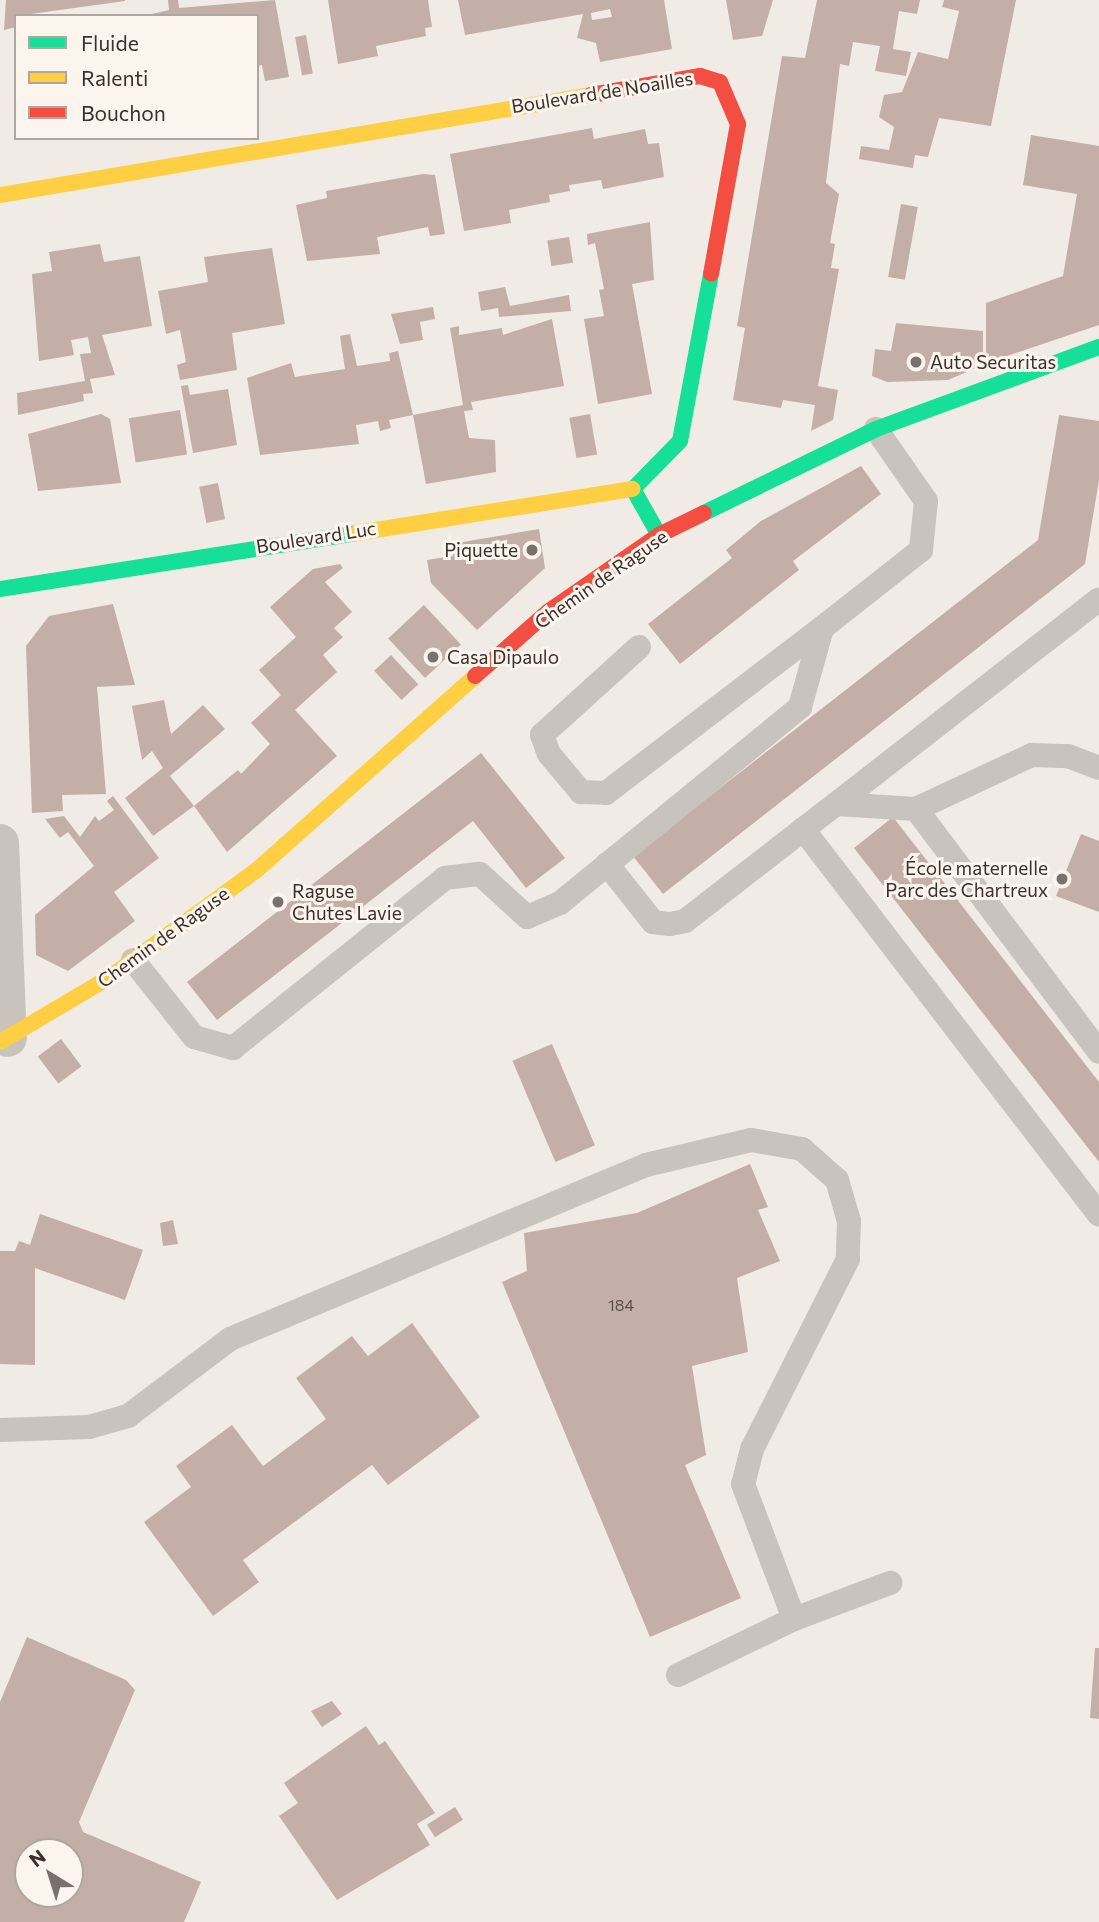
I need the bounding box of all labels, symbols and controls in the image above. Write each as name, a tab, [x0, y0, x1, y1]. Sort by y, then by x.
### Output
legend	[14, 14, 259, 140]
text: Fluide	[81, 30, 139, 55]
text: Ralenti	[81, 65, 148, 90]
street label: Boulevard de Noailles	[510, 66, 694, 118]
text: Bouchon	[81, 100, 166, 125]
place label: Auto Securitas	[930, 351, 1056, 373]
marker: Auto Securitas	[908, 354, 924, 370]
street label: Boulevard Luc	[254, 516, 378, 558]
street label: Chemin de Raguse	[530, 525, 672, 633]
place label: Piquette	[444, 539, 518, 561]
marker: Piquette	[524, 542, 540, 558]
place label: Casa Dipaulo	[447, 646, 559, 668]
marker: Casa Dipaulo	[425, 649, 441, 665]
place label: École maternelle Parc des Chartreux	[885, 857, 1048, 901]
marker: École maternelle Parc des Chartreux	[1054, 871, 1070, 887]
place label: Raguse Chutes Lavie	[292, 880, 402, 924]
street label: Chemin de Raguse	[93, 882, 233, 992]
marker: Raguse Chutes Lavie	[270, 894, 286, 910]
house number: 184	[608, 1295, 634, 1315]
north arrow	[14, 1838, 84, 1908]
text: N	[24, 1844, 50, 1871]

